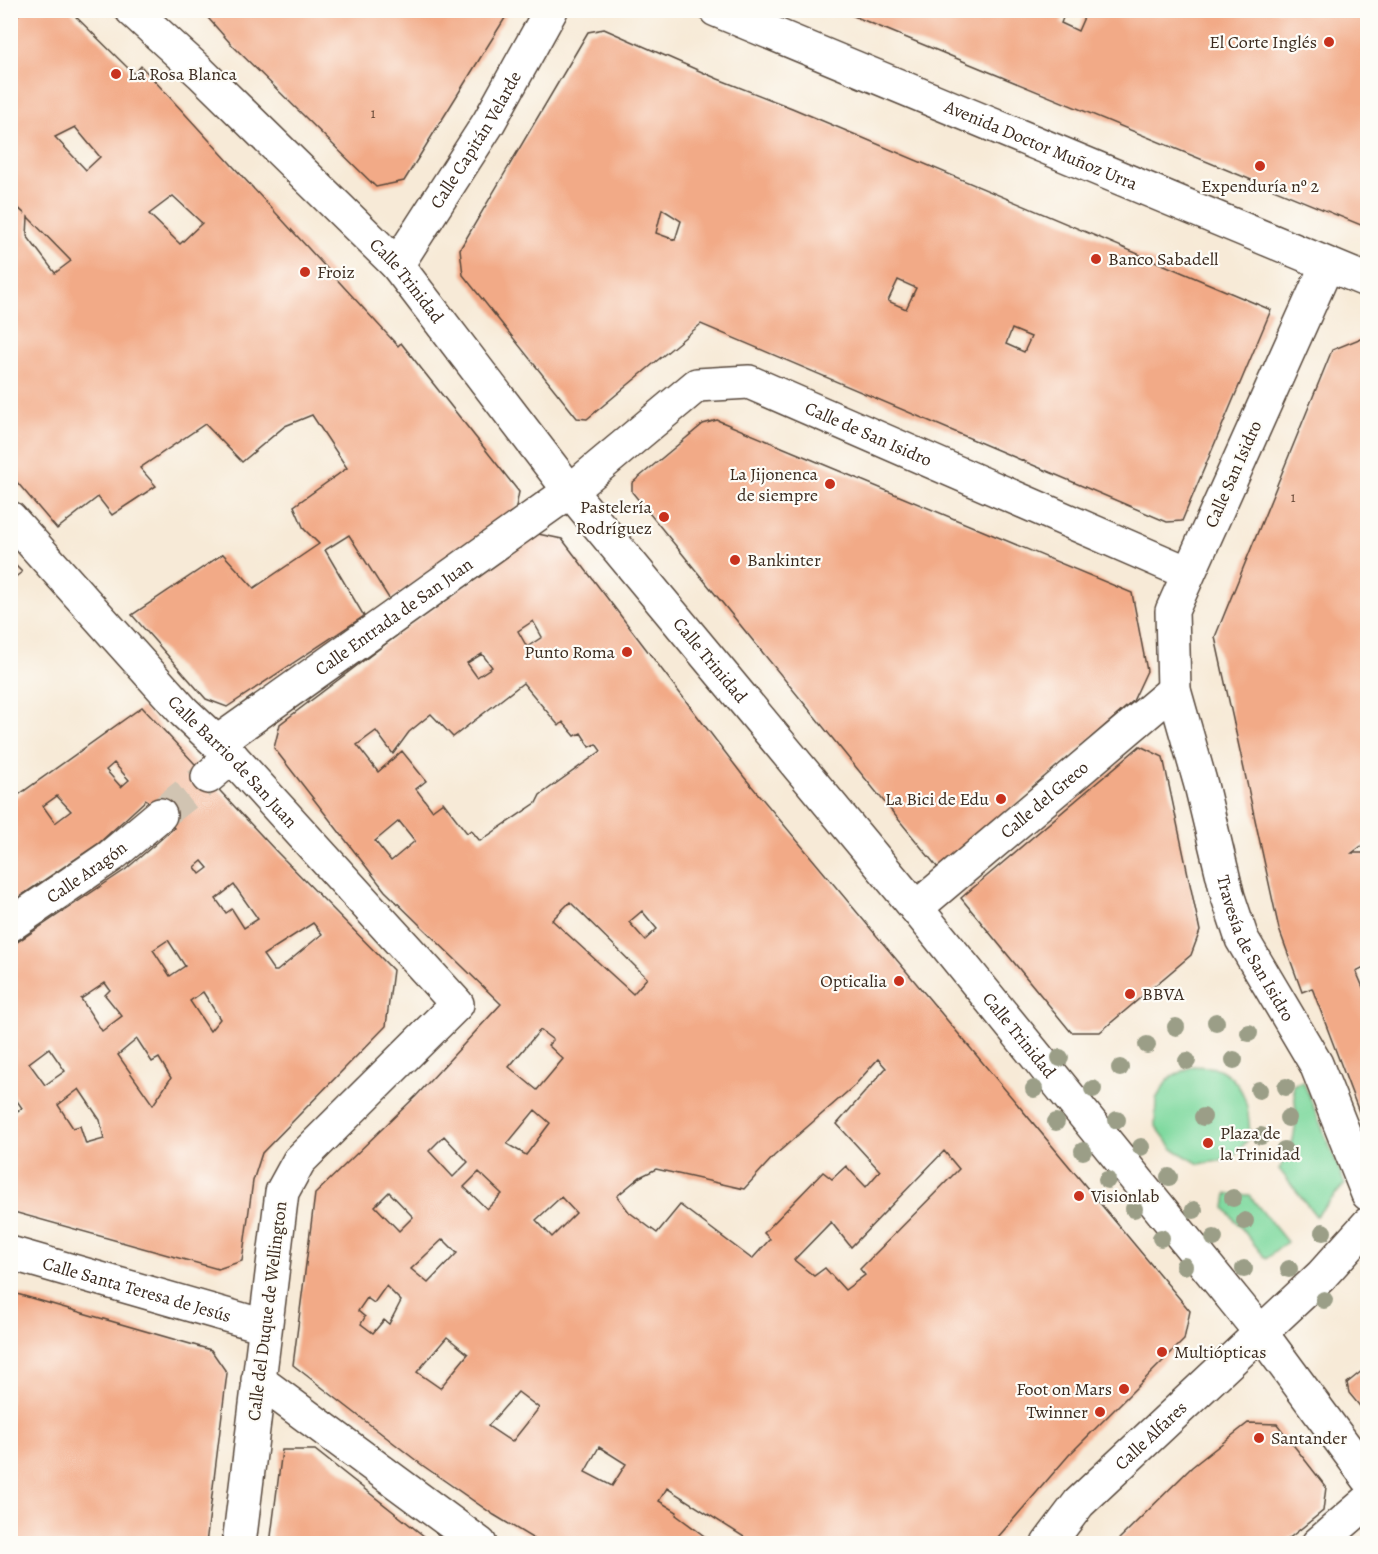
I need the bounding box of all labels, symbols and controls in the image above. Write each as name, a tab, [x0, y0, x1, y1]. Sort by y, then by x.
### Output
place label: El Corte Inglés	[1209, 30, 1317, 54]
marker: El Corte Inglés	[1322, 35, 1336, 49]
place label: La Rosa Blanca	[128, 62, 238, 86]
marker: La Rosa Blanca	[109, 67, 123, 81]
street label: Calle Capitán Velarde	[424, 67, 527, 213]
street label: Avenida Doctor Muñoz Urra	[940, 94, 1142, 196]
house number: 1	[370, 103, 376, 123]
marker: Expenduría nº 2	[1253, 159, 1267, 173]
place label: Expenduría nº 2	[1201, 174, 1319, 198]
street label: Calle Trinidad	[364, 233, 449, 328]
place label: Banco Sabadell	[1108, 247, 1219, 271]
marker: Banco Sabadell	[1089, 252, 1103, 266]
place label: Froiz	[317, 260, 355, 284]
marker: Froiz	[298, 265, 312, 279]
street label: Calle de San Isidro	[801, 396, 936, 472]
street label: Calle San Isidro	[1199, 417, 1267, 531]
place label: La Jijonenca de siempre	[729, 462, 819, 507]
marker: La Jijonenca de siempre	[823, 477, 837, 491]
house number: 1	[1290, 487, 1296, 507]
place label: Pastelería Rodríguez	[576, 495, 653, 540]
marker: Pastelería Rodríguez	[657, 510, 671, 524]
place label: Bankinter	[747, 548, 821, 572]
street label: Calle Entrada de San Juan	[310, 552, 478, 681]
marker: Bankinter	[728, 553, 742, 567]
street label: Calle Trinidad	[668, 612, 753, 708]
place label: Punto Roma	[524, 640, 616, 664]
marker: Punto Roma	[620, 645, 634, 659]
street label: Calle Barrio de San Juan	[162, 690, 303, 833]
street label: Calle del Greco	[995, 755, 1094, 844]
place label: La Bici de Edu	[885, 787, 989, 811]
marker: La Bici de Edu	[994, 792, 1008, 806]
street label: Calle Aragón	[42, 836, 132, 909]
street label: Travesía de San Isidro	[1211, 873, 1300, 1026]
place label: Opticalia	[820, 969, 888, 993]
marker: Opticalia	[892, 974, 906, 988]
place label: BBVA	[1142, 982, 1185, 1006]
street label: Calle Trinidad	[977, 987, 1062, 1083]
marker: BBVA	[1123, 987, 1137, 1001]
place label: Plaza de la Trinidad	[1220, 1121, 1301, 1166]
marker: Plaza de la Trinidad	[1201, 1136, 1215, 1150]
place label: Visionlab	[1090, 1184, 1159, 1208]
marker: Visionlab	[1072, 1189, 1086, 1203]
street label: Calle del Duque de Wellington	[242, 1200, 292, 1422]
street label: Calle Santa Teresa de Jesús	[40, 1251, 234, 1328]
place label: Multiópticas	[1174, 1340, 1267, 1364]
marker: Multiópticas	[1155, 1345, 1169, 1359]
place label: Foot on Mars	[1016, 1377, 1112, 1401]
marker: Foot on Mars	[1117, 1382, 1131, 1396]
street label: Calle Alfares	[1110, 1396, 1192, 1475]
place label: Twinner	[1027, 1400, 1088, 1424]
marker: Twinner	[1093, 1405, 1107, 1419]
place label: Santander	[1271, 1426, 1347, 1450]
marker: Santander	[1252, 1431, 1266, 1445]

